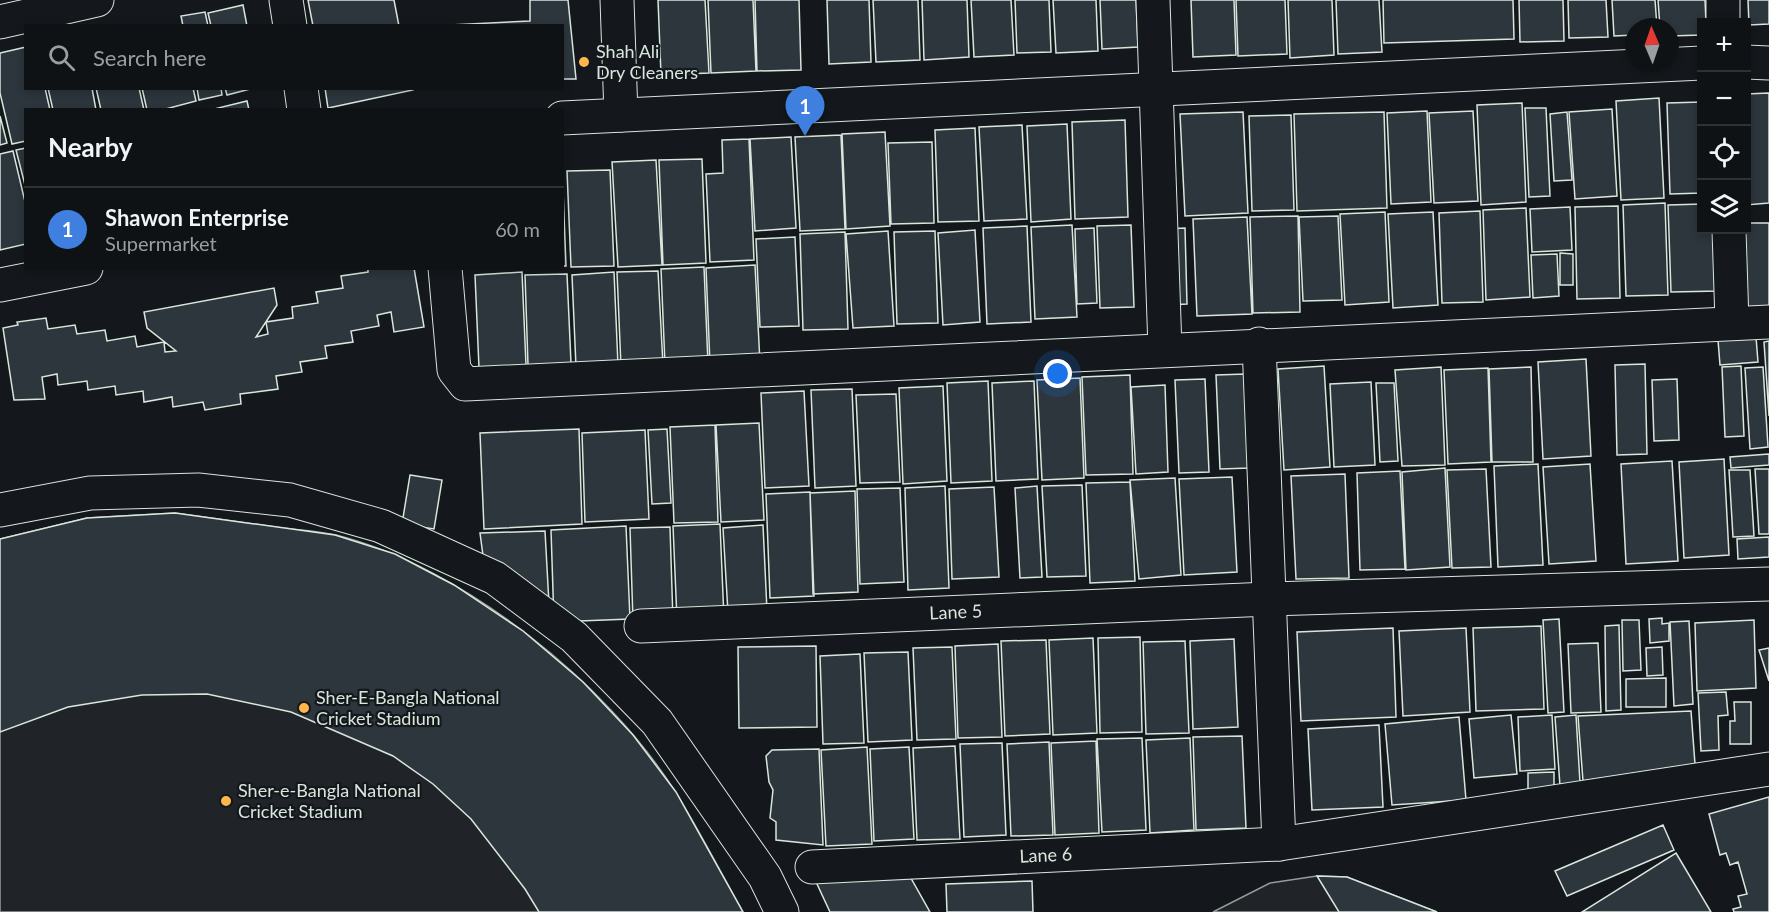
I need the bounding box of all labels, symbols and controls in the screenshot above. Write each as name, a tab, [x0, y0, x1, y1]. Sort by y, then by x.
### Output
north arrow	[1625, 18, 1679, 72]
map controls	[1697, 18, 1751, 234]
button: +	[1697, 18, 1751, 72]
search box	[24, 24, 564, 90]
place label: Shah Ali Dry Cleaners	[596, 40, 698, 83]
icon: search	[45, 41, 78, 74]
text: Search here	[93, 44, 206, 71]
marker: Shah Ali Dry Cleaners	[577, 55, 591, 69]
button: −	[1697, 72, 1751, 126]
pin: 1	[786, 86, 824, 136]
button: locate	[1697, 126, 1751, 180]
text: Nearby	[48, 131, 133, 163]
button: layers	[1697, 180, 1751, 234]
text: Shawon Enterprise	[105, 204, 289, 231]
text: 1	[62, 217, 73, 241]
text: 60 m	[495, 217, 540, 241]
text: Supermarket	[105, 231, 217, 255]
your location	[1043, 359, 1072, 388]
street label: Lane 5	[929, 599, 983, 624]
place label: Sher-E-Bangla National Cricket Stadium	[316, 686, 500, 729]
marker: Sher-E-Bangla National Cricket Stadium	[297, 701, 311, 715]
place label: Sher-e-Bangla National Cricket Stadium	[238, 779, 421, 822]
marker: Sher-e-Bangla National Cricket Stadium	[219, 794, 233, 808]
street label: Lane 6	[1019, 842, 1073, 867]

